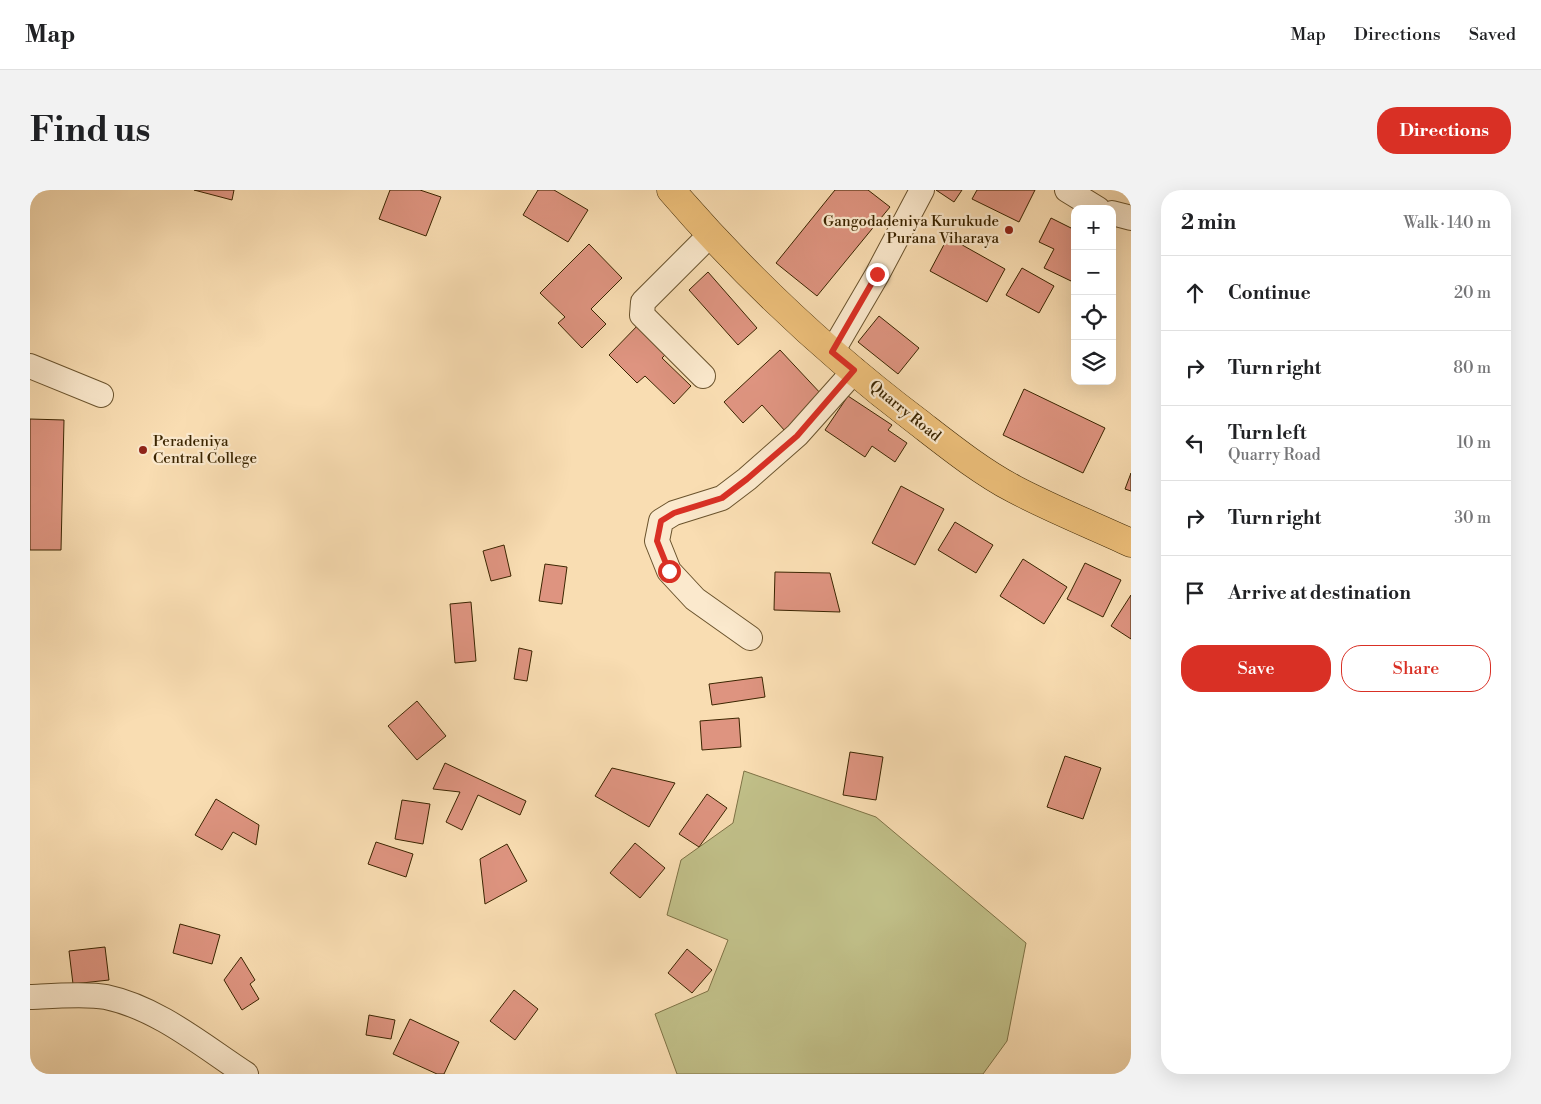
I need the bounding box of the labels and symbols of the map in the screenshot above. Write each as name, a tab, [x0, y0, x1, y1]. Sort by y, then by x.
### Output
place label: Gangodadeniya Kurukude Purana Viharaya	[823, 212, 999, 248]
marker: Gangodadeniya Kurukude Purana Viharaya	[1003, 224, 1015, 236]
route end	[866, 263, 889, 286]
street label: Quarry Road	[865, 376, 945, 446]
place label: Peradeniya Central College	[153, 432, 257, 468]
marker: Peradeniya Central College	[137, 444, 149, 456]
route start	[658, 560, 681, 583]

